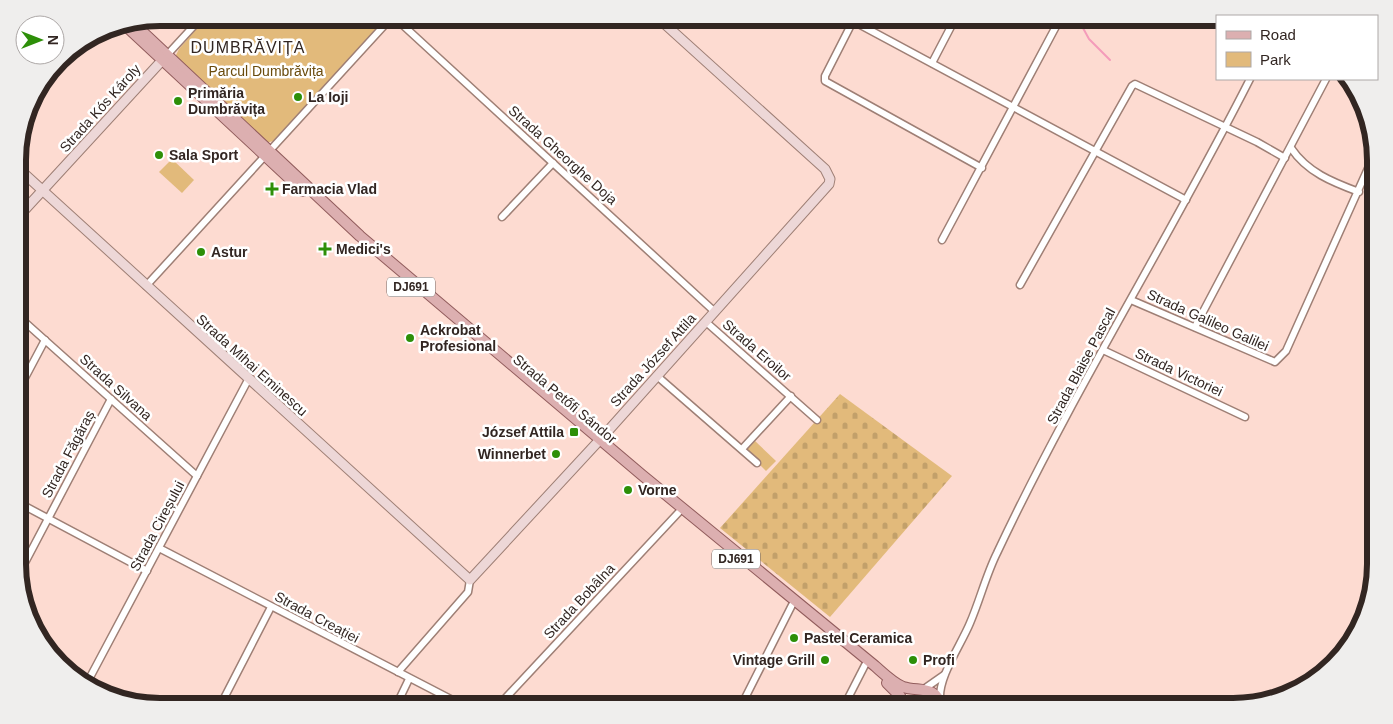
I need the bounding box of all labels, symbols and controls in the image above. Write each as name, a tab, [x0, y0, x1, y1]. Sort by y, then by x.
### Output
north arrow	[15, 15, 65, 65]
legend	[1216, 15, 1378, 80]
text: Road	[1260, 26, 1296, 43]
text: N	[45, 35, 61, 45]
district label: DUMBRĂVIȚA	[191, 38, 305, 56]
text: Park	[1260, 51, 1291, 68]
street label: Strada Kós Károly	[56, 61, 144, 155]
park label: Parcul Dumbrăvița	[208, 63, 324, 79]
place label: Primăria Dumbrăvița	[188, 85, 265, 117]
place label: La Ioji	[308, 89, 348, 105]
marker: La Ioji	[292, 91, 304, 103]
marker: Primăria Dumbrăvița	[172, 95, 184, 107]
street label: Strada Gheorghe Doja	[506, 102, 621, 208]
place label: Sala Sport	[169, 147, 239, 163]
marker: Sala Sport	[153, 149, 165, 161]
place label: Farmacia Vlad	[282, 181, 377, 197]
marker: Farmacia Vlad	[266, 183, 278, 195]
place label: Medici's	[336, 241, 391, 257]
marker: Medici's	[318, 242, 332, 256]
place label: Astur	[211, 244, 248, 260]
marker: Astur	[195, 246, 207, 258]
road number: DJ691	[387, 278, 435, 296]
street label: Strada Galileo Galilei	[1145, 286, 1271, 354]
street label: Strada Blaise Pascal	[1044, 305, 1118, 427]
street label: Strada József Attila	[607, 310, 699, 410]
street label: Strada Mihai Eminescu	[193, 311, 311, 419]
street label: Strada Eroilor	[719, 316, 795, 384]
place label: Ackrobat Profesional	[420, 322, 496, 354]
marker: Ackrobat Profesional	[404, 332, 416, 344]
street label: Strada Victoriei	[1133, 345, 1225, 399]
street label: Strada Silvana	[77, 351, 155, 424]
street label: Strada Petőfi Sándor	[510, 351, 620, 447]
street label: Strada Făgăraș	[38, 408, 98, 500]
place label: József Attila	[482, 424, 564, 440]
marker: József Attila	[568, 426, 580, 438]
place label: Winnerbet	[478, 446, 546, 462]
marker: Winnerbet	[550, 448, 562, 460]
street label: Strada Cireșului	[127, 478, 187, 574]
place label: Vorne	[638, 482, 677, 498]
marker: Vorne	[622, 484, 634, 496]
road number: DJ691	[712, 550, 760, 568]
street label: Strada Bobâlna	[540, 560, 618, 642]
street label: Strada Creației	[272, 588, 362, 646]
place label: Pastel Ceramica	[804, 630, 912, 646]
marker: Pastel Ceramica	[788, 632, 800, 644]
place label: Vintage Grill	[733, 652, 815, 668]
place label: Profi	[923, 652, 955, 668]
marker: Vintage Grill	[819, 654, 831, 666]
marker: Profi	[907, 654, 919, 666]

